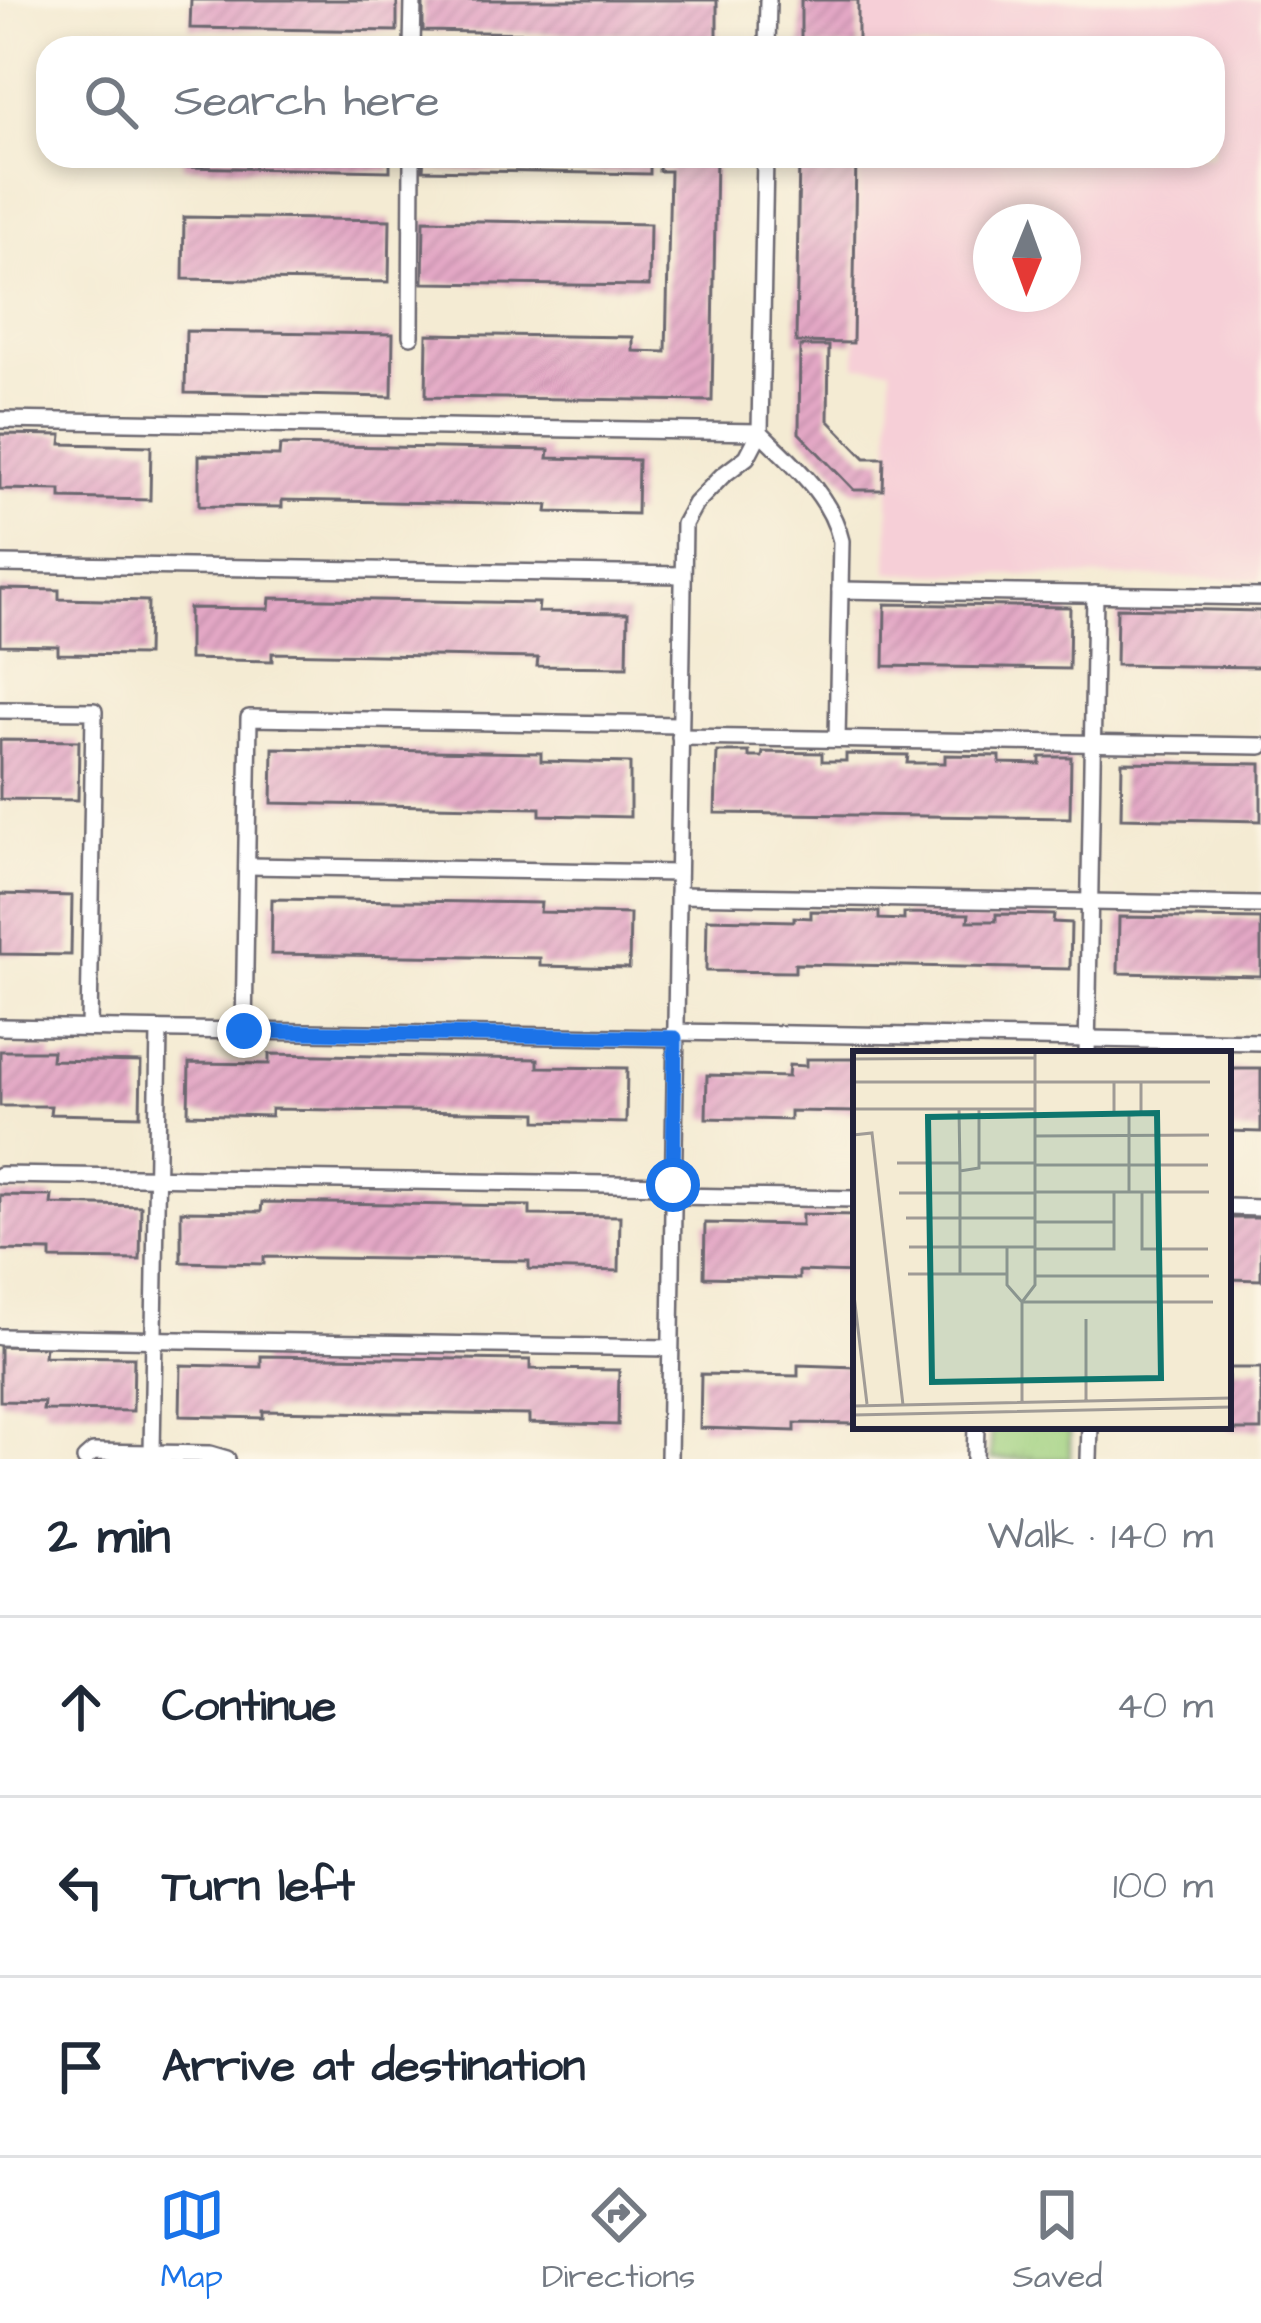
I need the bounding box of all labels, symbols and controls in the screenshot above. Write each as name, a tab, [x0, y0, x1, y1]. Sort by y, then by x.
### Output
search box	[36, 36, 1225, 168]
icon: search	[78, 69, 144, 135]
text: Search here	[174, 71, 440, 133]
north arrow	[973, 204, 1081, 312]
route end	[217, 1004, 271, 1058]
inset map	[853, 1051, 1231, 1429]
route start	[646, 1158, 700, 1212]
text: 2 min	[48, 1502, 171, 1573]
text: Walk · 140 m	[988, 1510, 1213, 1564]
icon: ahead	[48, 1674, 114, 1740]
text: Continue	[162, 1676, 336, 1738]
text: 40 m	[1116, 1680, 1213, 1734]
icon: left	[48, 1854, 114, 1920]
text: Turn left	[162, 1856, 355, 1918]
text: 100 m	[1113, 1860, 1213, 1914]
icon: arrive	[48, 2034, 114, 2100]
text: Arrive at destination	[162, 2036, 585, 2098]
tab: Map	[159, 2182, 225, 2300]
tab: Directions	[542, 2182, 695, 2300]
tab: Saved	[1012, 2182, 1102, 2300]

